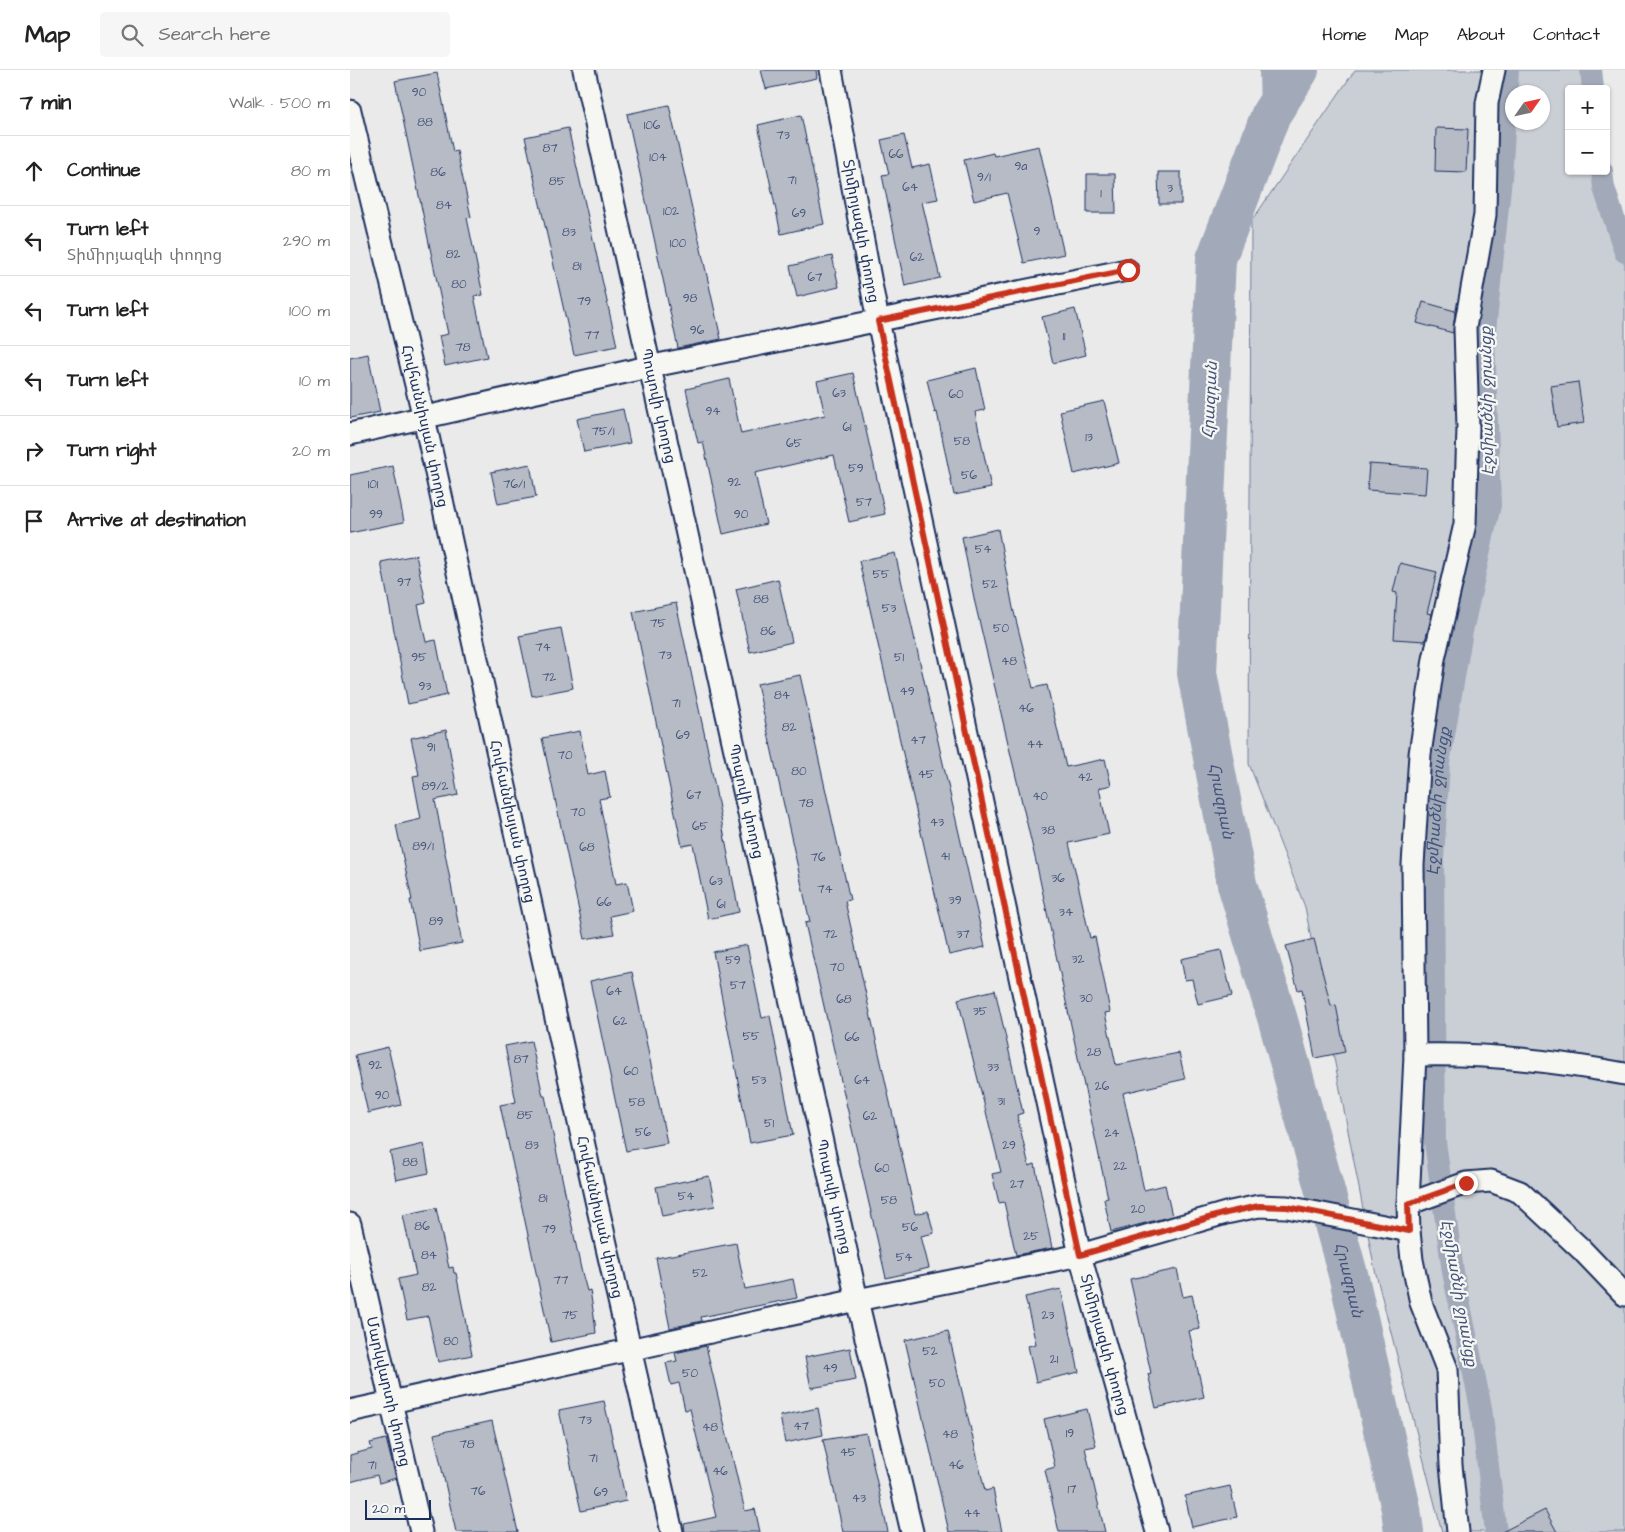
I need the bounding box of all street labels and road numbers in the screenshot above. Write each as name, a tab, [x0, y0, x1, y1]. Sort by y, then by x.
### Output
street label: Տիմիրյազևի փողոց	[837, 158, 885, 305]
street label: Հովհաննիսյան փողոց	[396, 343, 454, 510]
street label: Պոպովի փողոց	[636, 346, 682, 465]
street label: Հովհաննիսյան փողոց	[485, 738, 541, 905]
street label: Պոպովի փողոց	[723, 742, 769, 861]
street label: Հովհաննիսյան փողոց	[572, 1134, 629, 1301]
street label: Պոպովի փողոց	[811, 1137, 857, 1256]
street label: Տիմիրյազևի փողոց	[1075, 1272, 1135, 1418]
street label: Մարկվարտի փողոց	[361, 1314, 416, 1469]

